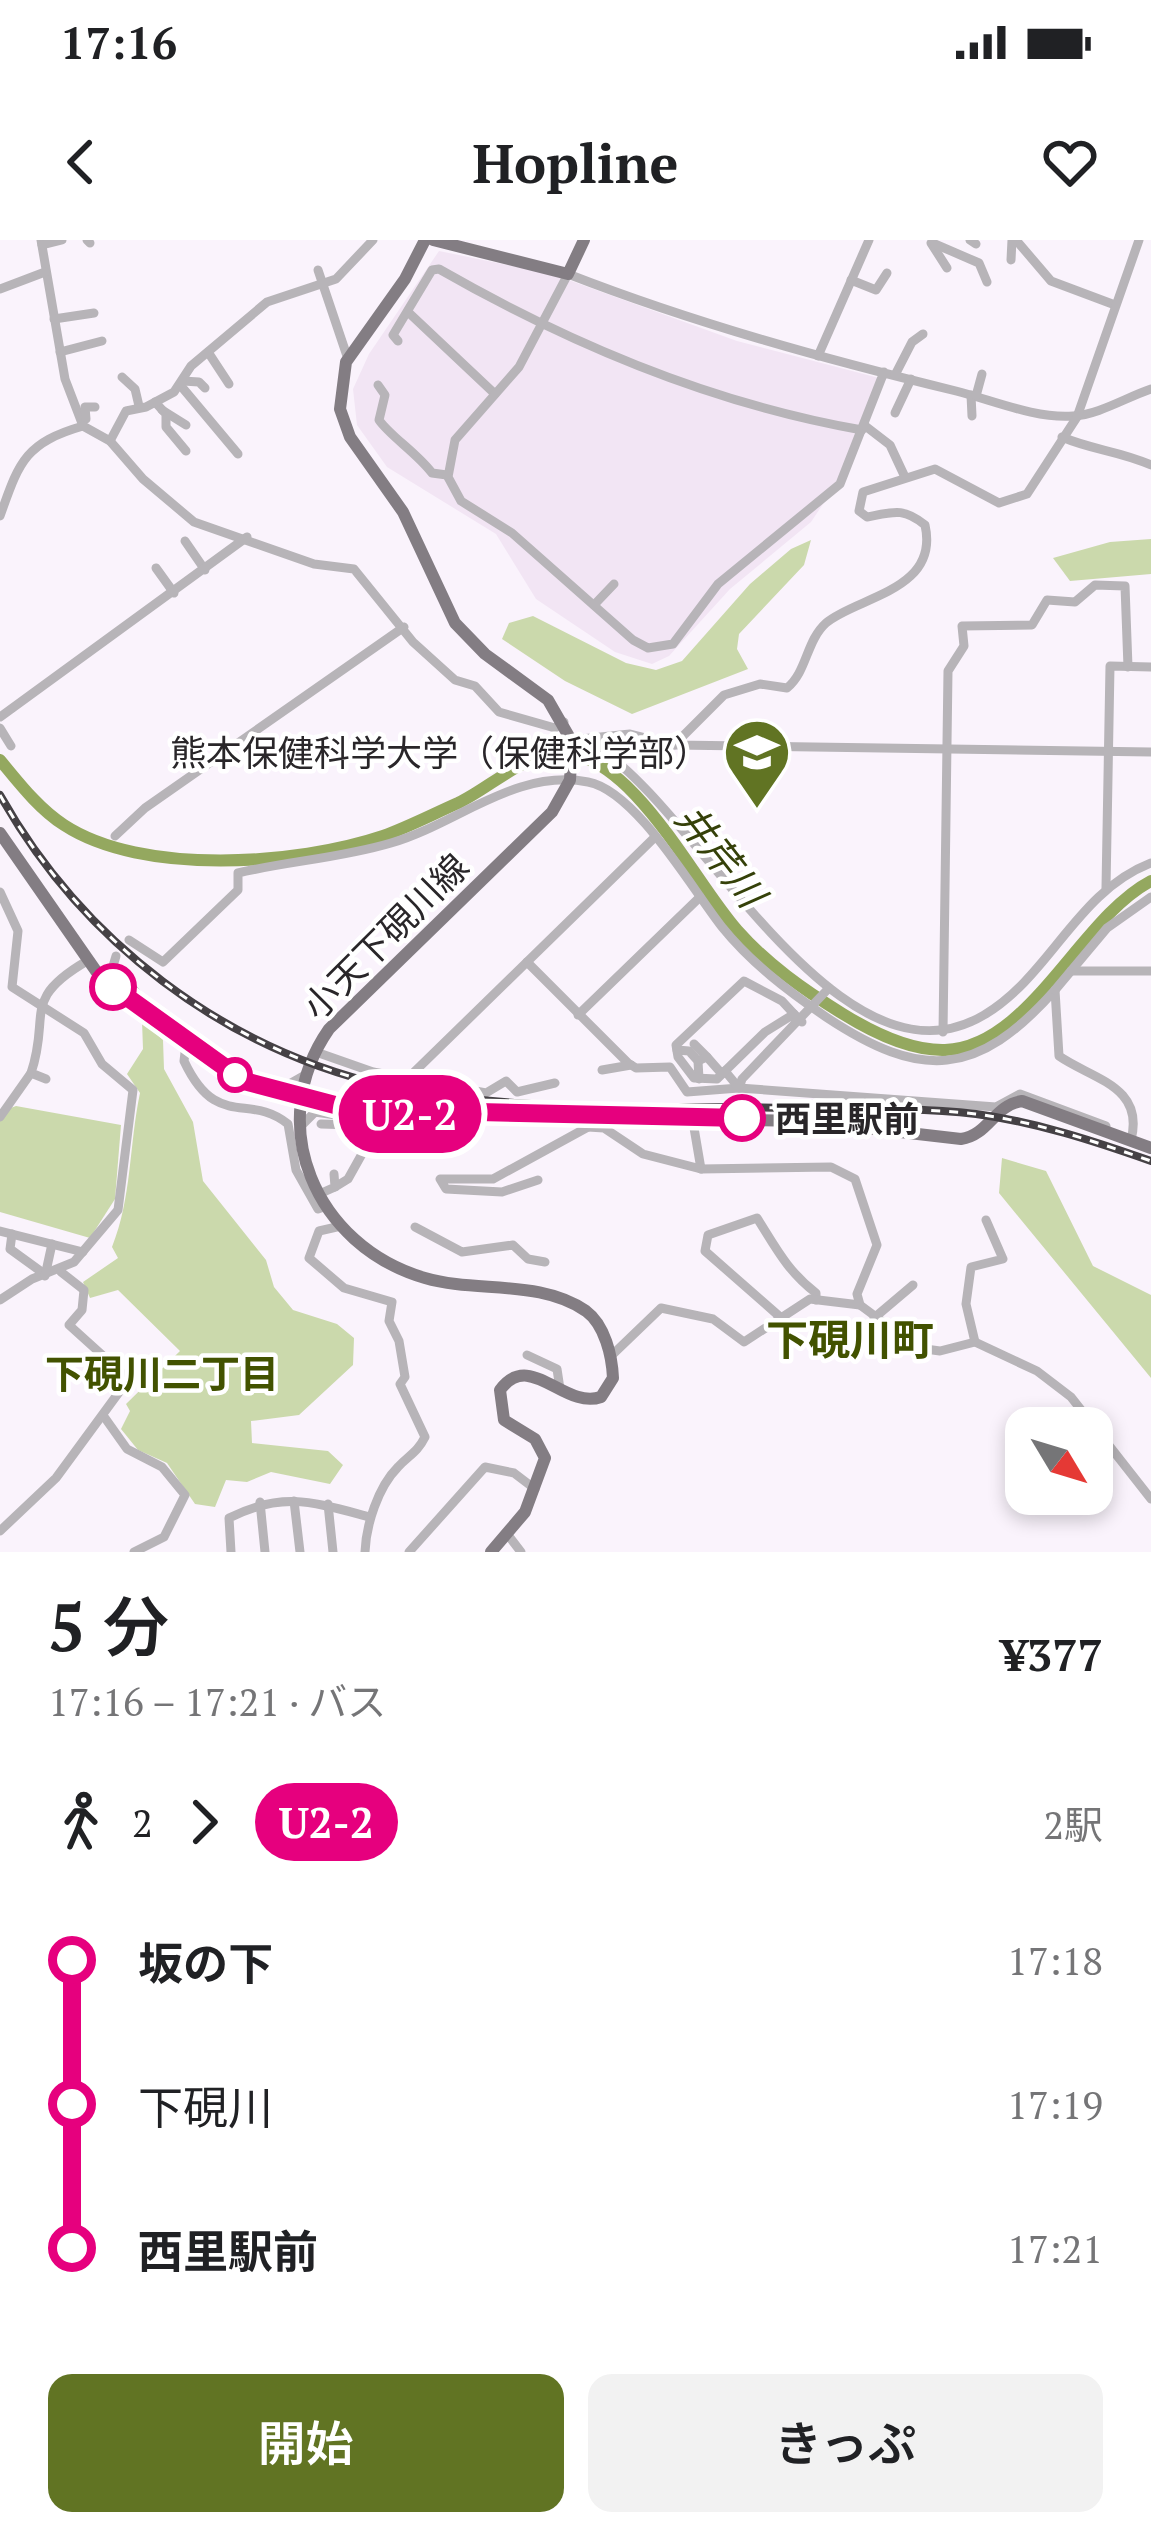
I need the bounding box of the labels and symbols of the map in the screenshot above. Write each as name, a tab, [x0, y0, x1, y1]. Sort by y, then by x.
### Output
school or university icon: 熊本保健科学大学（保健科学部）	[722, 717, 792, 811]
place label: 熊本保健科学大学（保健科学部）	[170, 729, 710, 776]
water label: 井芹川	[664, 793, 780, 920]
street label: 小天下硯川線	[292, 843, 478, 1029]
unlabelled marker	[91, 965, 135, 1009]
unlabelled marker	[219, 1059, 251, 1091]
line badge: U2-2	[326, 1075, 494, 1153]
place label: 西里駅前	[775, 1095, 919, 1142]
marker: 西里駅前	[720, 1096, 764, 1140]
district label: 下硯川町	[766, 1311, 934, 1367]
district label: 下硯川二丁目	[45, 1347, 279, 1399]
north arrow	[1005, 1407, 1113, 1515]

